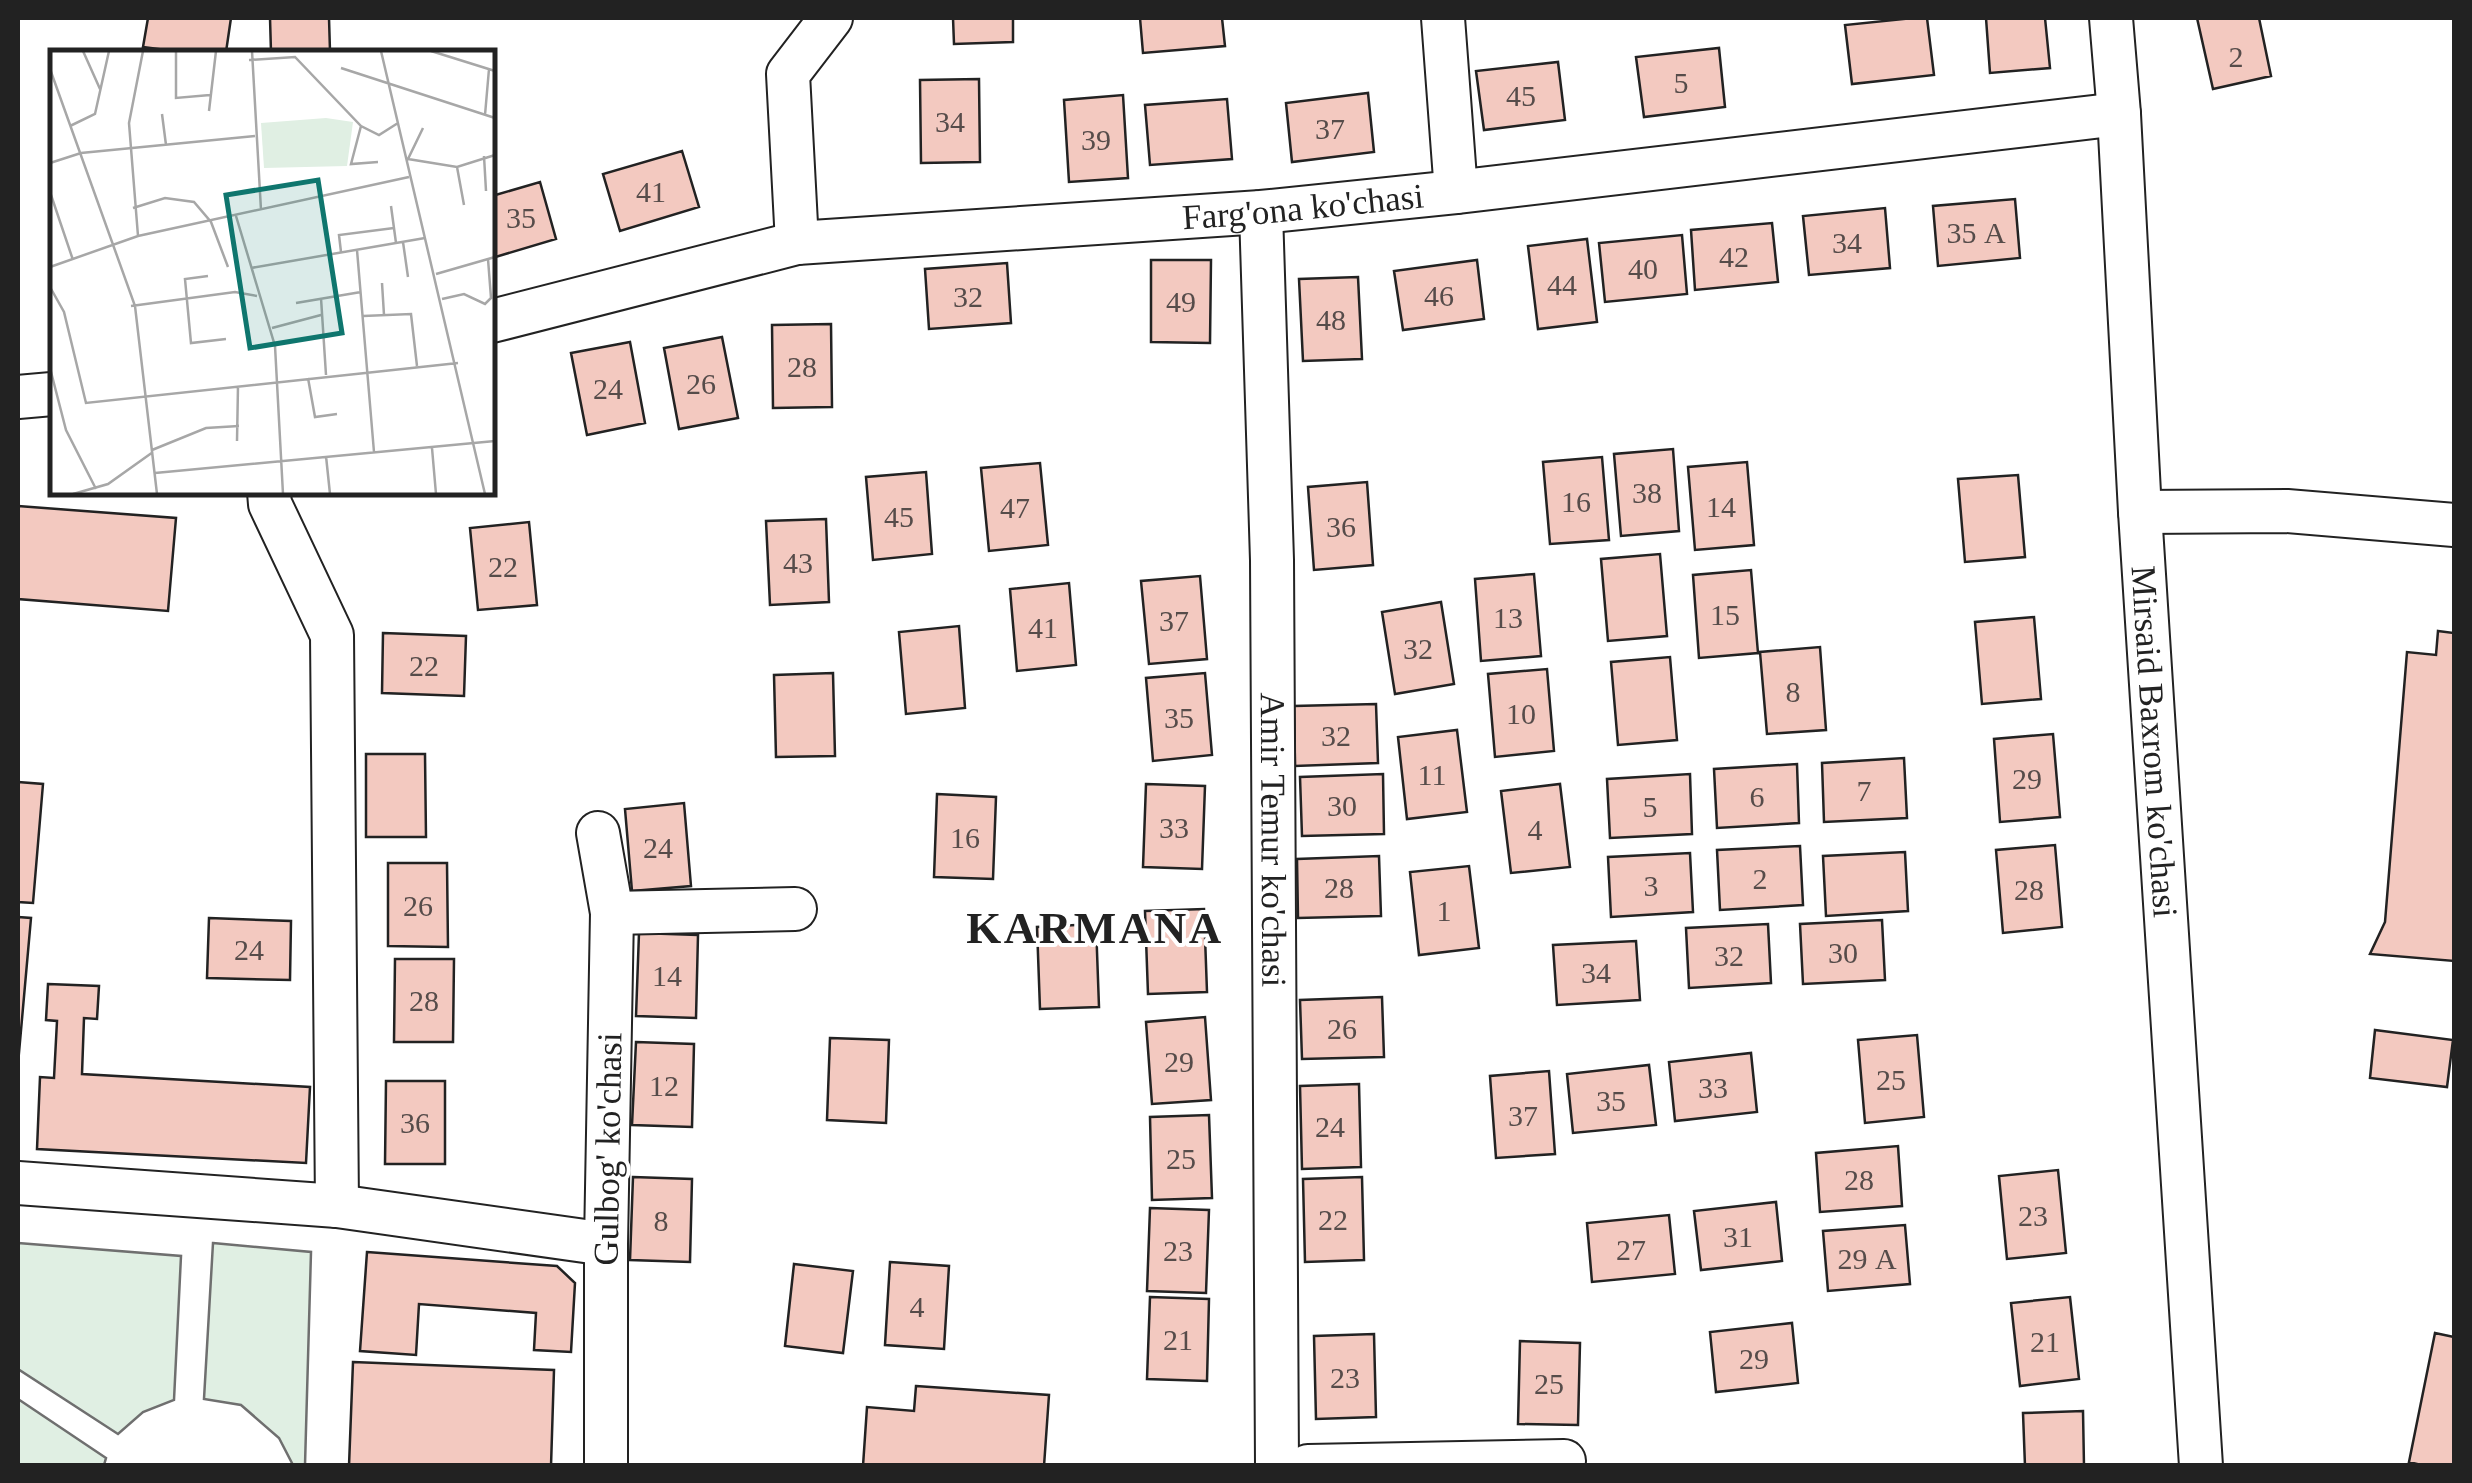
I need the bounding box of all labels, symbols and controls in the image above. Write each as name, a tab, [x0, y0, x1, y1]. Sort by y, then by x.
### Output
house number: 2	[2229, 40, 2244, 73]
inset map	[50, 50, 495, 495]
house number: 5	[1674, 66, 1689, 99]
house number: 45	[1506, 79, 1536, 112]
house number: 34	[935, 105, 965, 138]
house number: 37	[1315, 112, 1345, 145]
house number: 39	[1081, 123, 1111, 156]
house number: 41	[636, 175, 666, 208]
street label: Farg'ona ko'chasi	[1181, 176, 1426, 237]
house number: 35	[506, 201, 536, 234]
house number: 35 А	[1946, 216, 2006, 249]
house number: 34	[1832, 226, 1862, 259]
house number: 42	[1719, 240, 1749, 273]
house number: 40	[1628, 252, 1658, 285]
house number: 44	[1547, 268, 1577, 301]
house number: 46	[1424, 279, 1454, 312]
house number: 32	[953, 280, 983, 313]
house number: 49	[1166, 285, 1196, 318]
house number: 48	[1316, 303, 1346, 336]
house number: 28	[787, 350, 817, 383]
house number: 26	[686, 367, 716, 400]
house number: 24	[593, 372, 623, 405]
house number: 38	[1632, 476, 1662, 509]
house number: 16	[1561, 485, 1591, 518]
house number: 14	[1706, 490, 1736, 523]
house number: 47	[1000, 491, 1030, 524]
house number: 45	[884, 500, 914, 533]
house number: 36	[1326, 510, 1356, 543]
house number: 43	[783, 546, 813, 579]
house number: 22	[488, 550, 518, 583]
street label: Mirsaid Baxrom ko'chasi	[2124, 565, 2185, 919]
house number: 15	[1710, 598, 1740, 631]
house number: 13	[1493, 601, 1523, 634]
house number: 37	[1159, 604, 1189, 637]
house number: 41	[1028, 611, 1058, 644]
house number: 32	[1403, 632, 1433, 665]
house number: 22	[409, 649, 439, 682]
house number: 8	[1786, 675, 1801, 708]
street label: Amir Temur ko'chasi	[1253, 692, 1294, 988]
house number: 10	[1506, 697, 1536, 730]
house number: 35	[1164, 701, 1194, 734]
house number: 32	[1321, 719, 1351, 752]
house number: 11	[1418, 758, 1446, 791]
house number: 29	[2012, 762, 2042, 795]
house number: 7	[1857, 774, 1872, 807]
house number: 6	[1750, 780, 1765, 813]
house number: 30	[1327, 789, 1357, 822]
house number: 5	[1643, 790, 1658, 823]
house number: 33	[1159, 811, 1189, 844]
house number: 4	[1528, 813, 1543, 846]
house number: 16	[950, 821, 980, 854]
house number: 24	[643, 831, 673, 864]
house number: 2	[1753, 862, 1768, 895]
house number: 3	[1644, 869, 1659, 902]
house number: 28	[1324, 871, 1354, 904]
house number: 28	[2014, 873, 2044, 906]
house number: 26	[403, 889, 433, 922]
house number: 1	[1437, 894, 1452, 927]
district label: KARMANA	[966, 903, 1224, 953]
house number: 24	[234, 933, 264, 966]
house number: 30	[1828, 936, 1858, 969]
house number: 32	[1714, 939, 1744, 972]
house number: 34	[1581, 956, 1611, 989]
house number: 14	[652, 959, 682, 992]
house number: 28	[409, 984, 439, 1017]
house number: 26	[1327, 1012, 1357, 1045]
street label: Gulbog' ko'chasi	[586, 1032, 630, 1266]
house number: 29	[1164, 1045, 1194, 1078]
house number: 25	[1876, 1063, 1906, 1096]
house number: 12	[649, 1069, 679, 1102]
house number: 33	[1698, 1071, 1728, 1104]
house number: 35	[1596, 1084, 1626, 1117]
house number: 37	[1508, 1099, 1538, 1132]
house number: 36	[400, 1106, 430, 1139]
house number: 24	[1315, 1110, 1345, 1143]
house number: 25	[1166, 1142, 1196, 1175]
house number: 28	[1844, 1163, 1874, 1196]
house number: 23	[2018, 1199, 2048, 1232]
house number: 22	[1318, 1203, 1348, 1236]
house number: 8	[654, 1204, 669, 1237]
house number: 31	[1723, 1220, 1753, 1253]
house number: 27	[1616, 1233, 1646, 1266]
house number: 23	[1163, 1234, 1193, 1267]
house number: 29 А	[1837, 1242, 1897, 1275]
house number: 4	[910, 1290, 925, 1323]
house number: 21	[1163, 1323, 1193, 1356]
house number: 21	[2030, 1325, 2060, 1358]
house number: 29	[1739, 1342, 1769, 1375]
house number: 23	[1330, 1361, 1360, 1394]
house number: 25	[1534, 1367, 1564, 1400]

